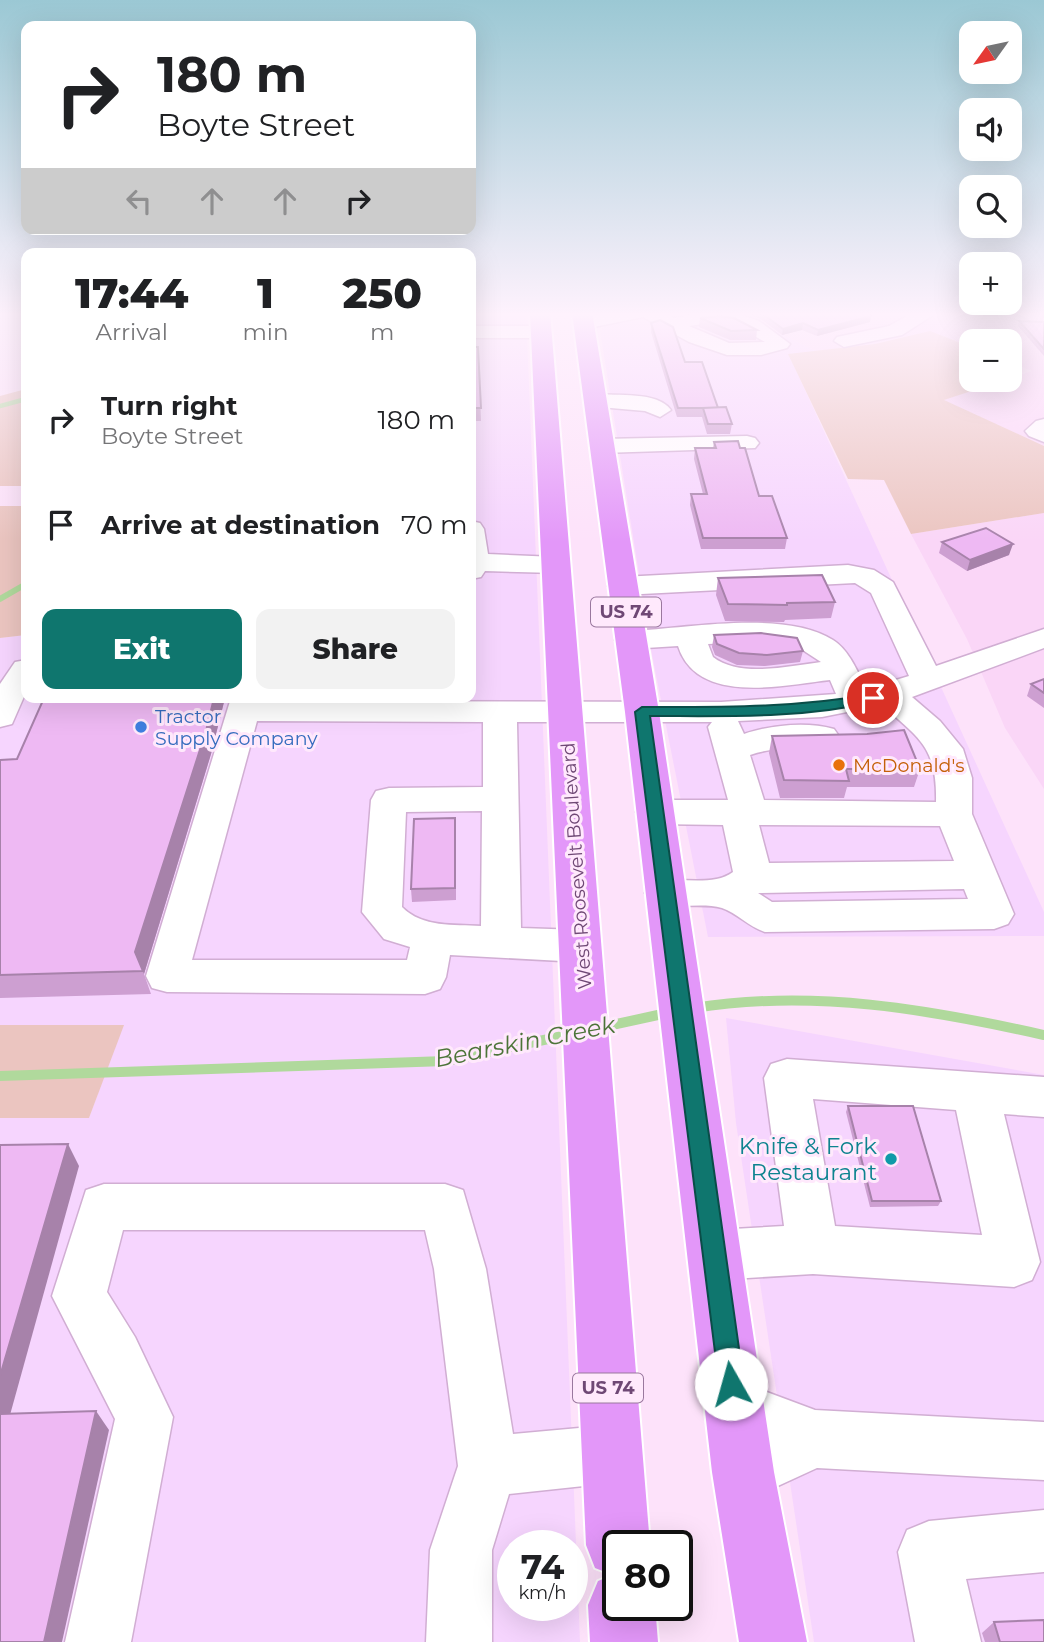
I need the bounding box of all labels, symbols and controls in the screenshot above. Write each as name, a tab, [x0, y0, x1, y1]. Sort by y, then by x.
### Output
north arrow	[959, 21, 1022, 84]
map controls	[959, 21, 1022, 392]
text: 180 m	[157, 45, 307, 104]
icon: right	[42, 49, 133, 140]
button: sound	[959, 98, 1022, 161]
text: Boyte Street	[157, 105, 355, 144]
button: search	[959, 175, 1022, 238]
icon: left	[120, 182, 158, 220]
icon: ahead	[193, 182, 231, 220]
icon: ahead	[266, 182, 304, 220]
icon: right	[339, 182, 377, 220]
button: +	[959, 252, 1022, 315]
text: 17:44	[75, 267, 188, 319]
text: 1	[257, 267, 274, 319]
text: 250	[343, 267, 422, 319]
text: Arrival	[95, 318, 168, 346]
text: min	[242, 318, 289, 346]
text: m	[370, 318, 394, 346]
button: −	[959, 329, 1022, 392]
text: Turn right	[101, 390, 237, 422]
icon: right	[42, 401, 80, 439]
text: 180 m	[377, 404, 455, 436]
text: Boyte Street	[101, 422, 243, 450]
icon: arrive	[42, 506, 80, 544]
text: Arrive at destination	[101, 509, 380, 541]
text: 70 m	[401, 509, 467, 541]
road number: US 74	[591, 598, 661, 626]
button: Exit	[42, 609, 242, 689]
button: Share	[256, 609, 455, 689]
pin	[843, 668, 903, 728]
icon: arrive	[854, 679, 892, 717]
place label: Tractor Supply Company	[155, 705, 318, 750]
marker: Tractor Supply Company	[133, 719, 149, 735]
street label: West Roosevelt Boulevard	[556, 742, 597, 990]
place label: McDonald's	[853, 754, 965, 777]
marker: McDonald's	[831, 757, 847, 773]
water label: Bearskin Creek	[432, 1009, 619, 1073]
place label: Knife & Fork Restaurant	[739, 1132, 877, 1186]
marker: Knife & Fork Restaurant	[883, 1151, 899, 1167]
position arrow	[694, 1347, 768, 1421]
road number: US 74	[573, 1373, 643, 1402]
speed limit sign: 80	[602, 1530, 693, 1621]
text: 74	[521, 1545, 564, 1588]
text: km/h	[518, 1582, 567, 1604]

